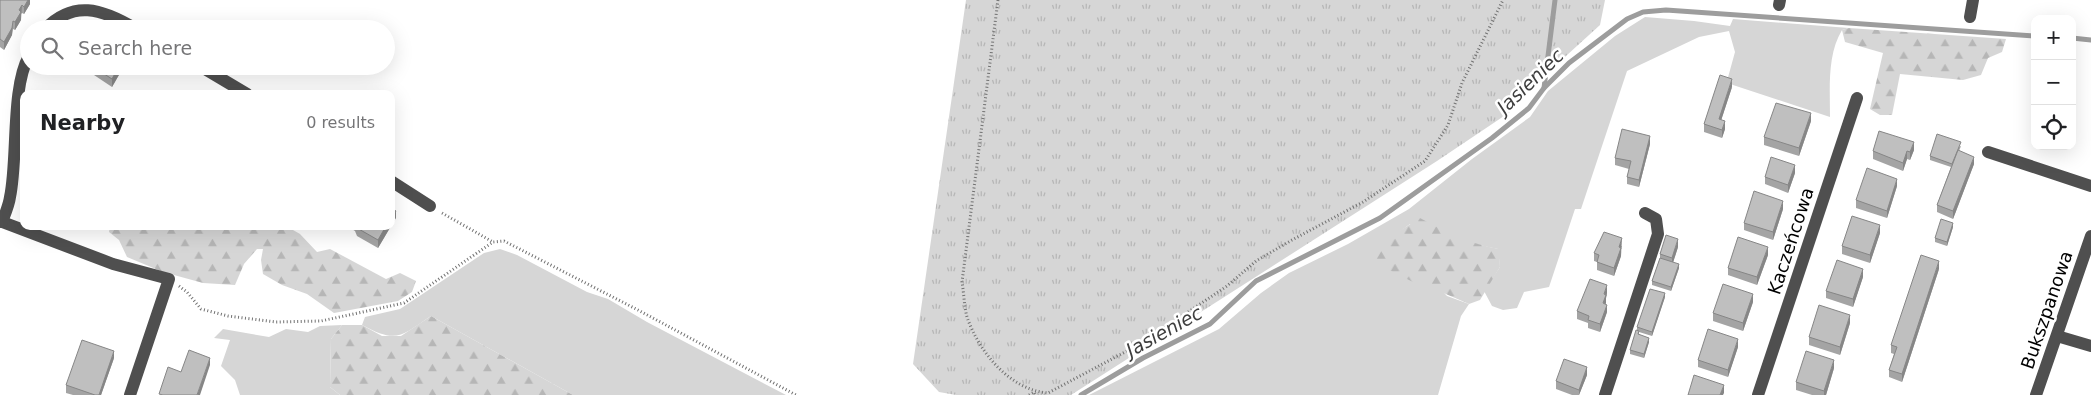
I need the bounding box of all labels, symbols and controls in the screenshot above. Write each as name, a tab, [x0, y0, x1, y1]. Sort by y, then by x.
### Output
map controls	[2031, 15, 2076, 150]
button: +	[2031, 15, 2076, 60]
search box	[20, 20, 395, 75]
icon: search	[38, 34, 66, 62]
text: Search here	[78, 37, 192, 59]
water label: Jasieniec	[1489, 44, 1568, 121]
button: −	[2031, 60, 2076, 105]
button: locate	[2031, 105, 2076, 150]
text: Nearby	[40, 111, 125, 135]
text: 0 results	[306, 113, 375, 132]
street label: Kaczeńcowa	[1763, 185, 1818, 297]
street label: Bukszpanowa	[2016, 248, 2077, 372]
water label: Jasieniec	[1119, 301, 1206, 363]

